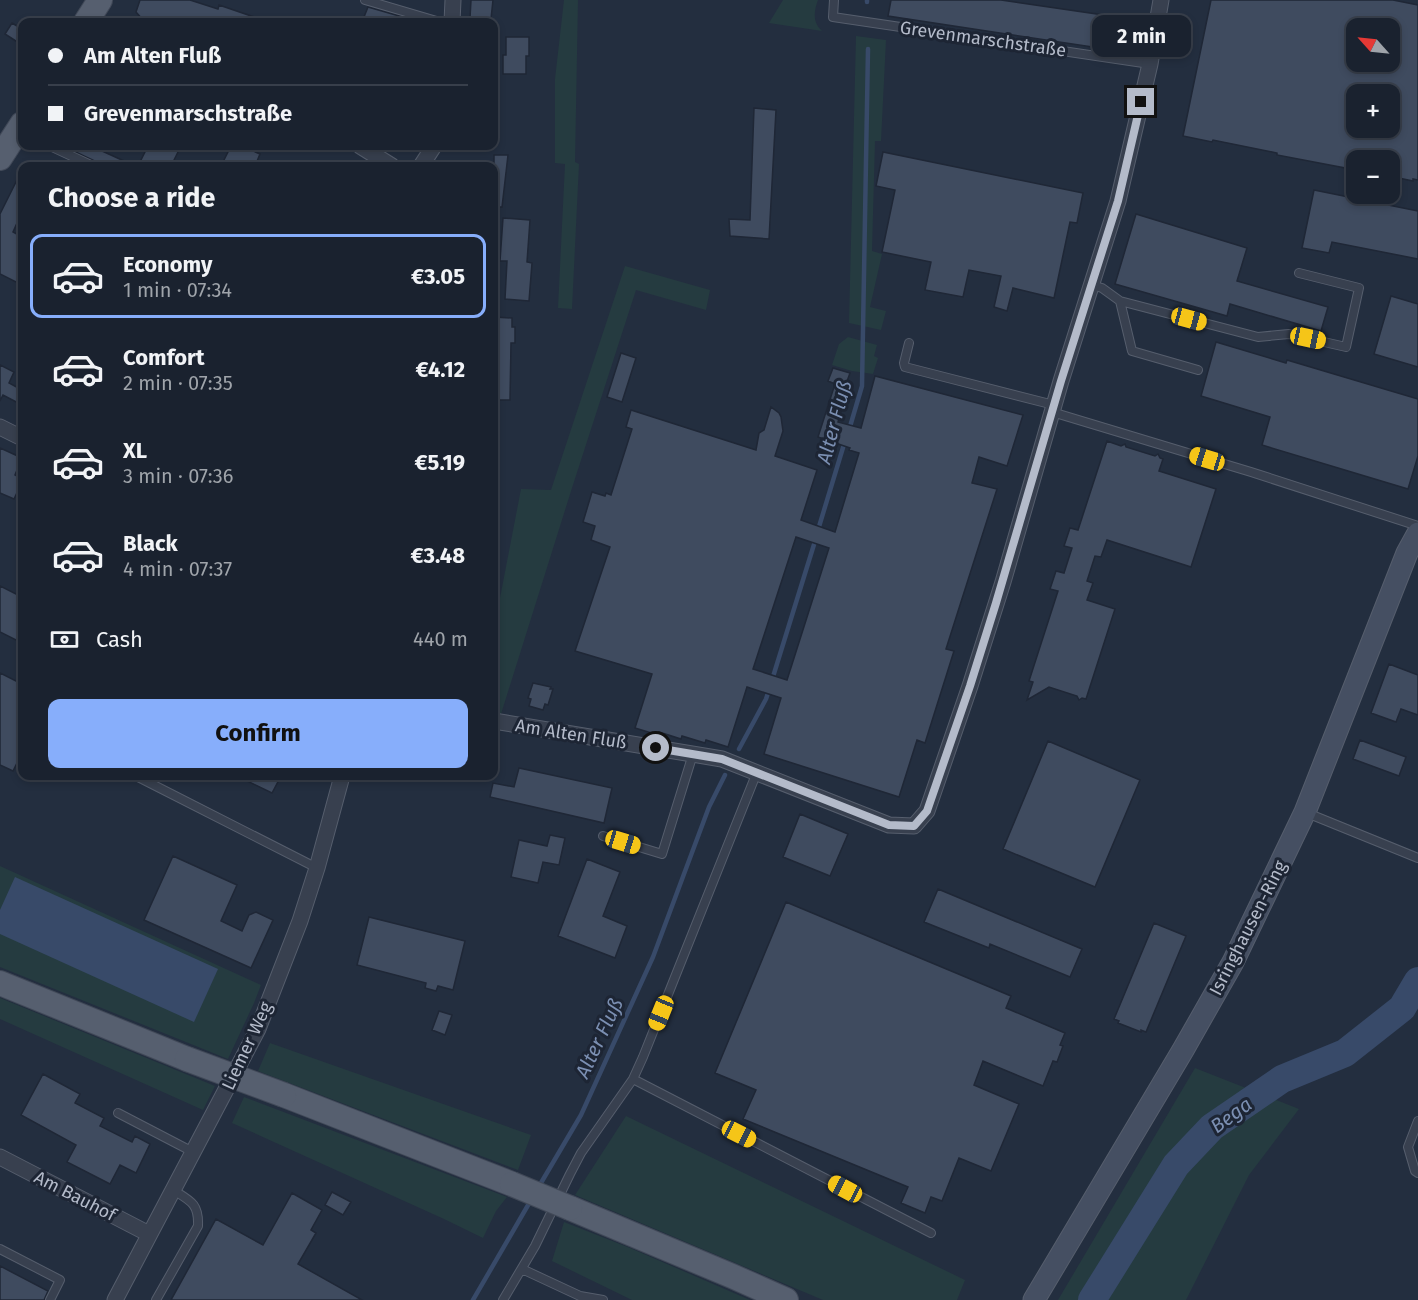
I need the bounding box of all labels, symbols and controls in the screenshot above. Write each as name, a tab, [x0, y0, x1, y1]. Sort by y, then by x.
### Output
callout: 2 min	[1092, 15, 1190, 57]
street label: Grevenmarschstraße	[898, 16, 1068, 62]
north arrow	[1346, 18, 1400, 72]
map controls	[1346, 18, 1400, 204]
text: 2 min	[1117, 24, 1166, 48]
text: Am Alten Fluß	[84, 42, 221, 69]
button: +	[1346, 84, 1400, 138]
route end	[1127, 88, 1154, 115]
text: Grevenmarschstraße	[84, 100, 292, 127]
button: −	[1346, 150, 1400, 204]
text: Choose a ride	[48, 182, 215, 214]
icon: car	[51, 249, 105, 303]
text: Economy	[123, 251, 212, 278]
text: €3.05	[411, 263, 465, 290]
text: 1 min · 07:34	[123, 278, 232, 302]
car	[1169, 306, 1209, 332]
car	[1289, 325, 1327, 351]
icon: car	[51, 342, 105, 396]
text: Comfort	[123, 344, 204, 371]
text: €4.12	[416, 356, 465, 383]
text: 2 min · 07:35	[123, 371, 233, 395]
water label: Alter Fluß	[811, 378, 857, 467]
icon: car	[51, 435, 105, 489]
text: XL	[123, 437, 147, 464]
car	[1187, 445, 1227, 473]
text: €5.19	[415, 449, 465, 476]
text: 3 min · 07:36	[123, 464, 233, 488]
icon: car	[51, 528, 105, 582]
text: Black	[123, 530, 178, 557]
text: €3.48	[411, 542, 465, 569]
text: 4 min · 07:37	[123, 557, 232, 581]
icon: cash	[48, 623, 81, 656]
text: Cash	[96, 626, 143, 653]
text: 440 m	[413, 627, 468, 651]
button: Confirm	[48, 699, 468, 768]
street label: Am Alten Fluß	[514, 714, 628, 754]
route start	[642, 734, 669, 761]
car	[603, 828, 643, 856]
street label: Isringhausen-Ring	[1205, 856, 1292, 999]
car	[646, 993, 676, 1033]
water label: Alter Fluß	[570, 994, 628, 1083]
street label: Liemer Weg	[217, 998, 277, 1094]
water label: Bega	[1206, 1092, 1256, 1138]
car	[719, 1118, 759, 1150]
street label: Am Bauhof	[30, 1166, 121, 1227]
car	[825, 1173, 865, 1205]

